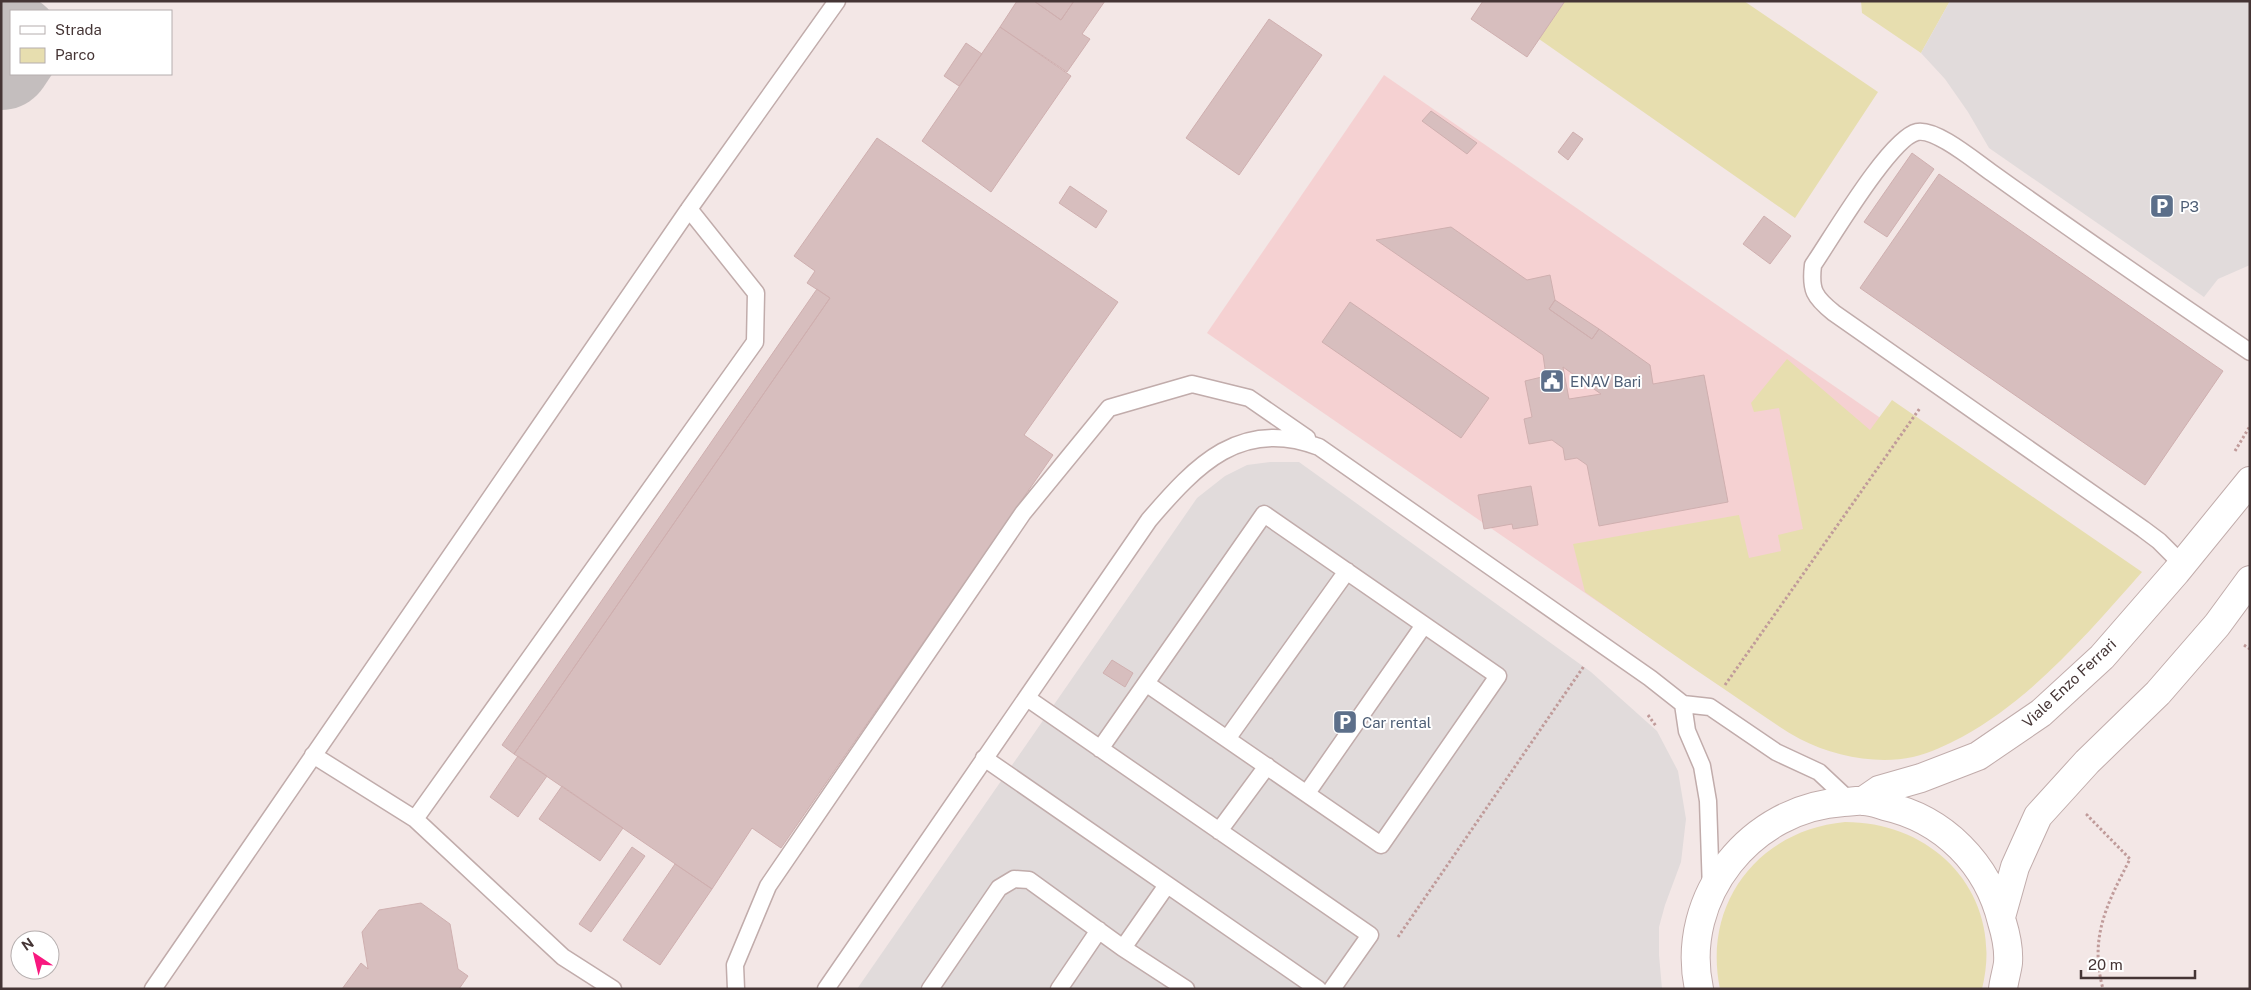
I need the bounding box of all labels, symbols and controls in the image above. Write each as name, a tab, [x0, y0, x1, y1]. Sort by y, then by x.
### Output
legend	[10, 10, 172, 75]
text: Strada	[55, 21, 102, 38]
text: Parco	[55, 46, 95, 63]
parking icon: P3	[2149, 193, 2175, 219]
place label: P3	[2180, 198, 2199, 215]
public building icon: ENAV Bari	[1539, 368, 1565, 394]
place label: ENAV Bari	[1570, 373, 1641, 390]
street label: Viale Enzo Ferrari	[2019, 635, 2119, 731]
parking icon: Car rental	[1332, 709, 1358, 735]
place label: Car rental	[1362, 714, 1431, 731]
north arrow	[10, 930, 60, 980]
text: N	[18, 935, 37, 954]
scale bar	[2081, 948, 2195, 980]
text: 20 m	[2088, 956, 2123, 973]

